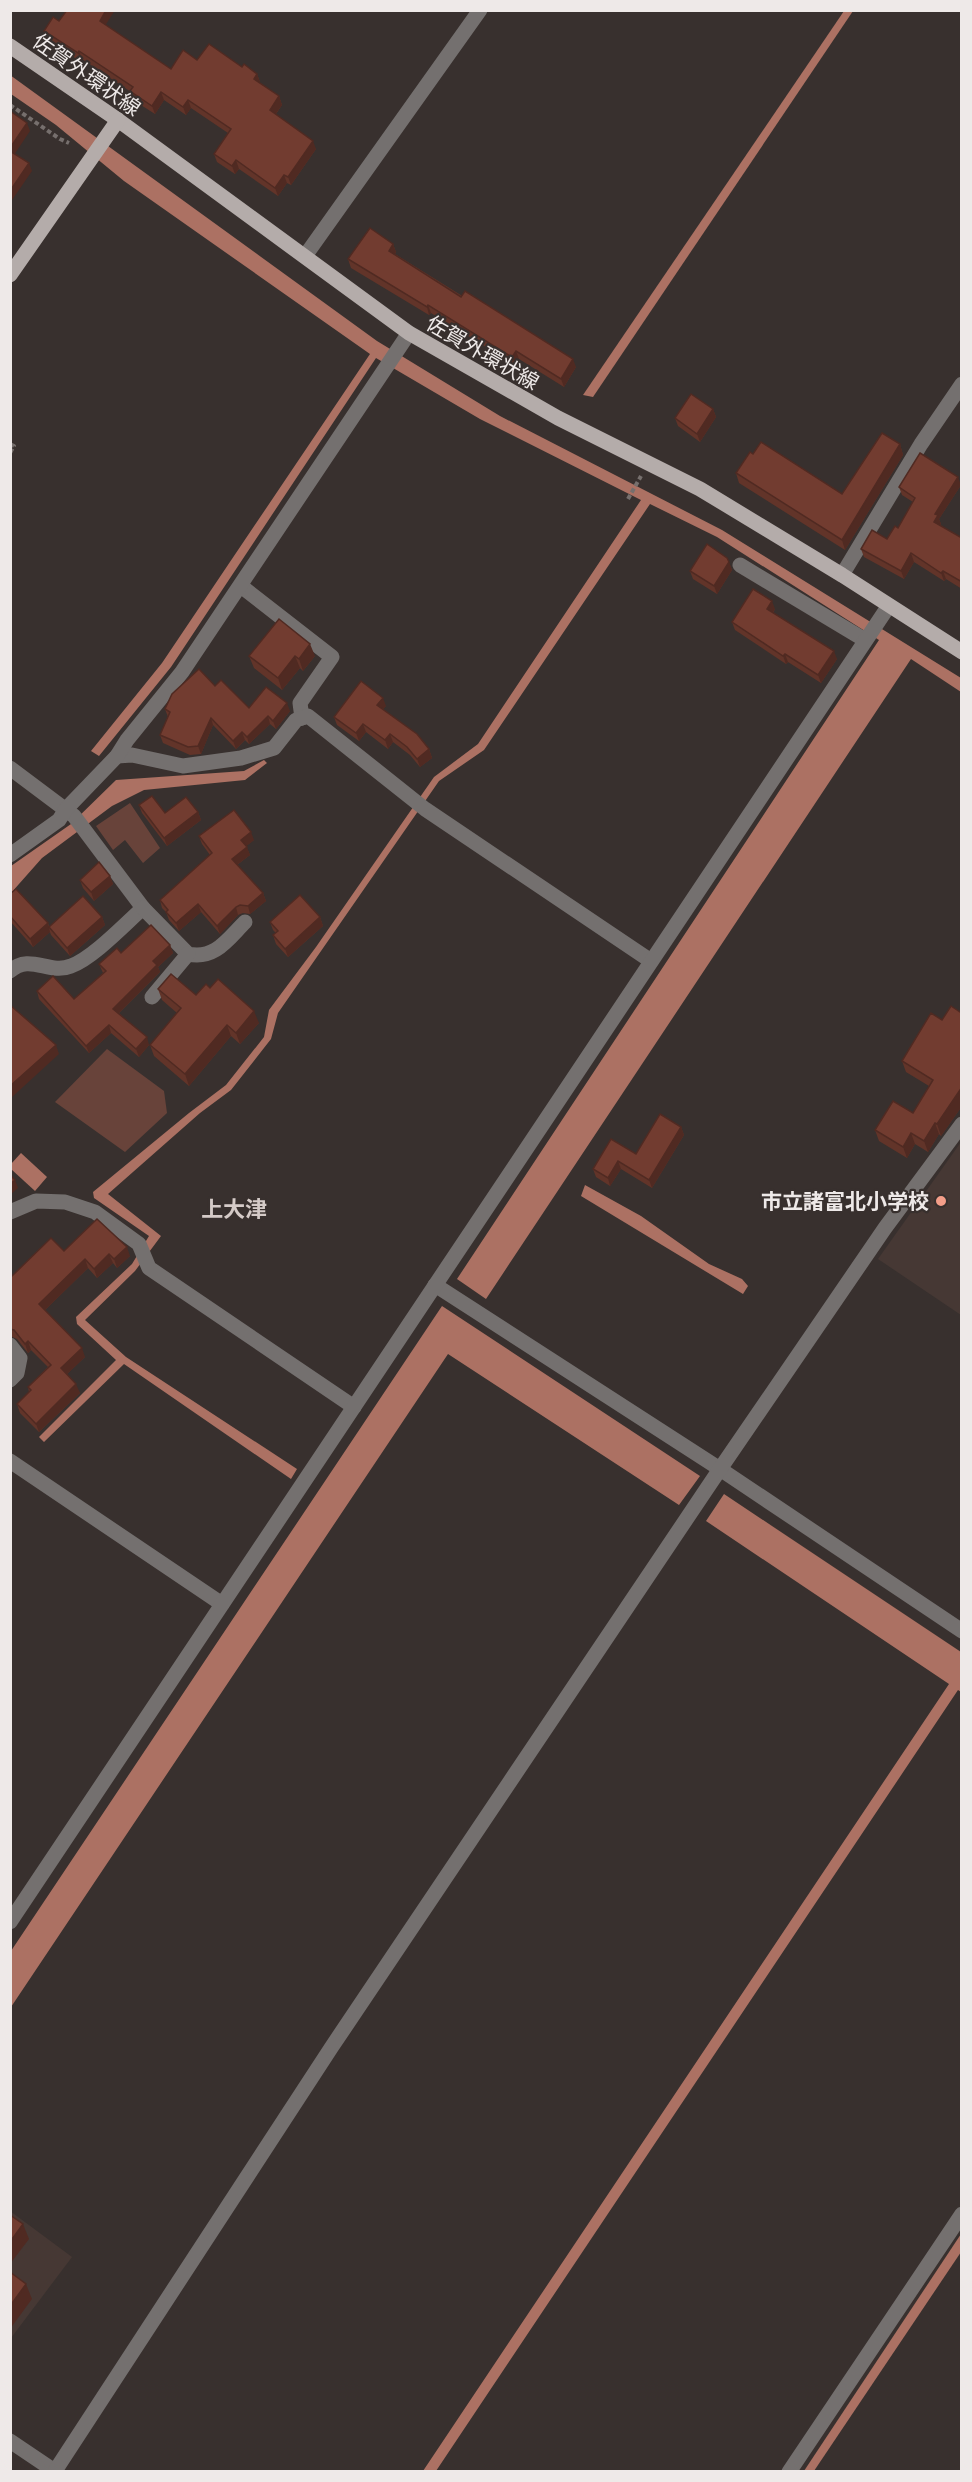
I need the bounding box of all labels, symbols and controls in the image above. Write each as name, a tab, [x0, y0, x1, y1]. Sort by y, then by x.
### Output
street label: 佐賀外環状線	[27, 26, 147, 122]
street label: 佐賀外環状線	[421, 308, 545, 396]
place label: 市立諸富北小学校	[761, 1187, 929, 1215]
district label: 上大津	[201, 1194, 267, 1224]
marker: 市立諸富北小学校	[934, 1194, 948, 1208]

